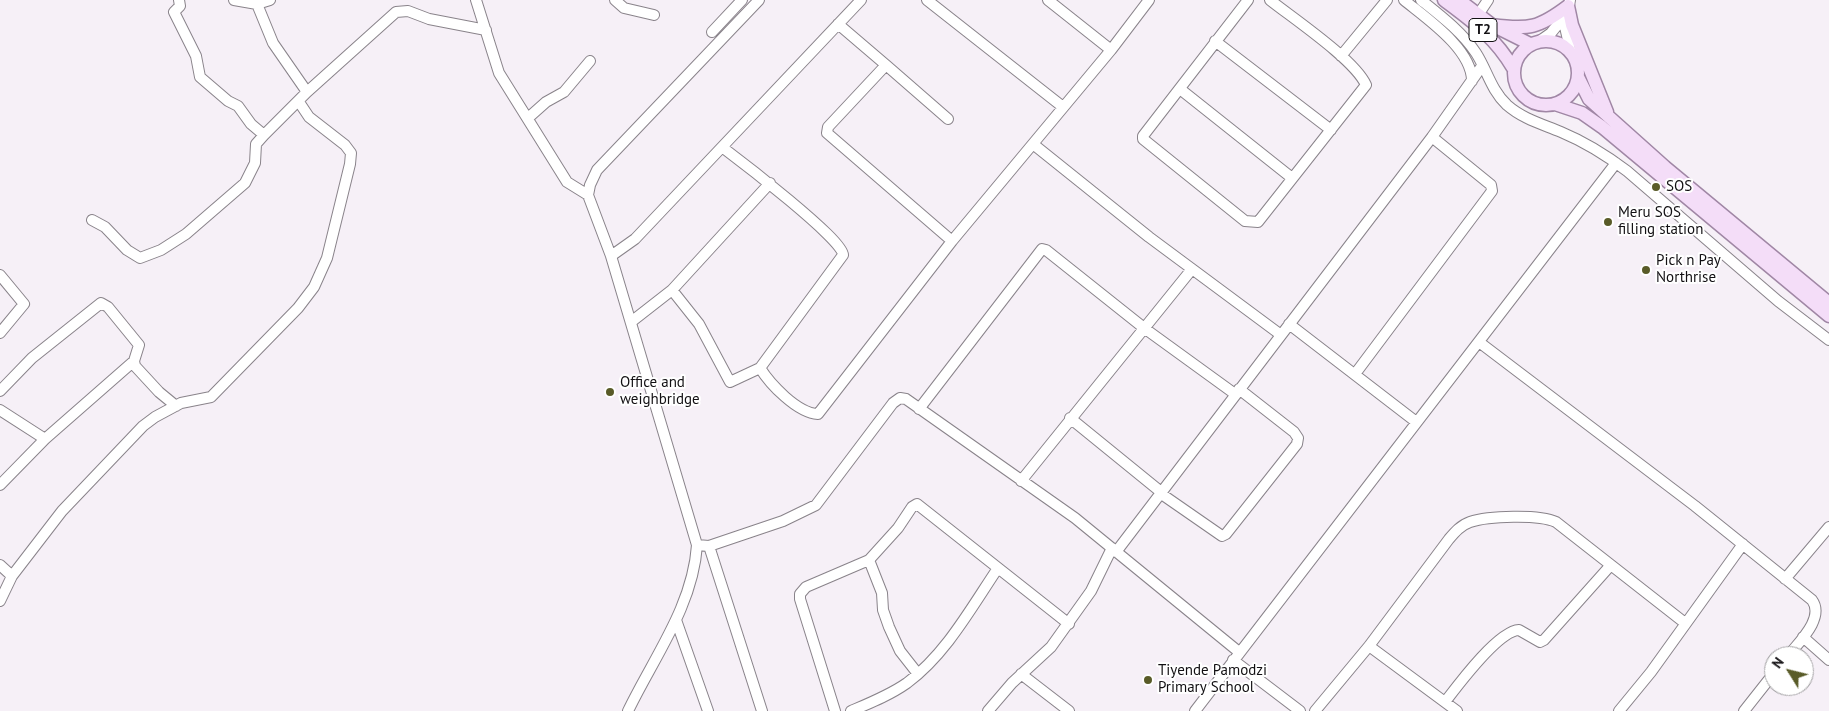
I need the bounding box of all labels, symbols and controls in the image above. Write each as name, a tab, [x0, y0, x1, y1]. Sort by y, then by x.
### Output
road number: T2	[1469, 18, 1497, 42]
place label: SOS	[1666, 178, 1692, 196]
marker: SOS	[1650, 181, 1662, 193]
place label: Meru SOS filling station	[1618, 204, 1703, 239]
marker: Meru SOS filling station	[1602, 216, 1614, 228]
place label: Pick n Pay Northrise	[1656, 252, 1721, 287]
marker: Pick n Pay Northrise	[1640, 264, 1652, 276]
place label: Office and weighbridge	[620, 374, 700, 409]
marker: Office and weighbridge	[604, 386, 616, 398]
north arrow	[1764, 646, 1814, 696]
text: N	[1768, 654, 1788, 672]
place label: Tiyende Pamodzi Primary School	[1158, 662, 1267, 697]
marker: Tiyende Pamodzi Primary School	[1142, 674, 1154, 686]

